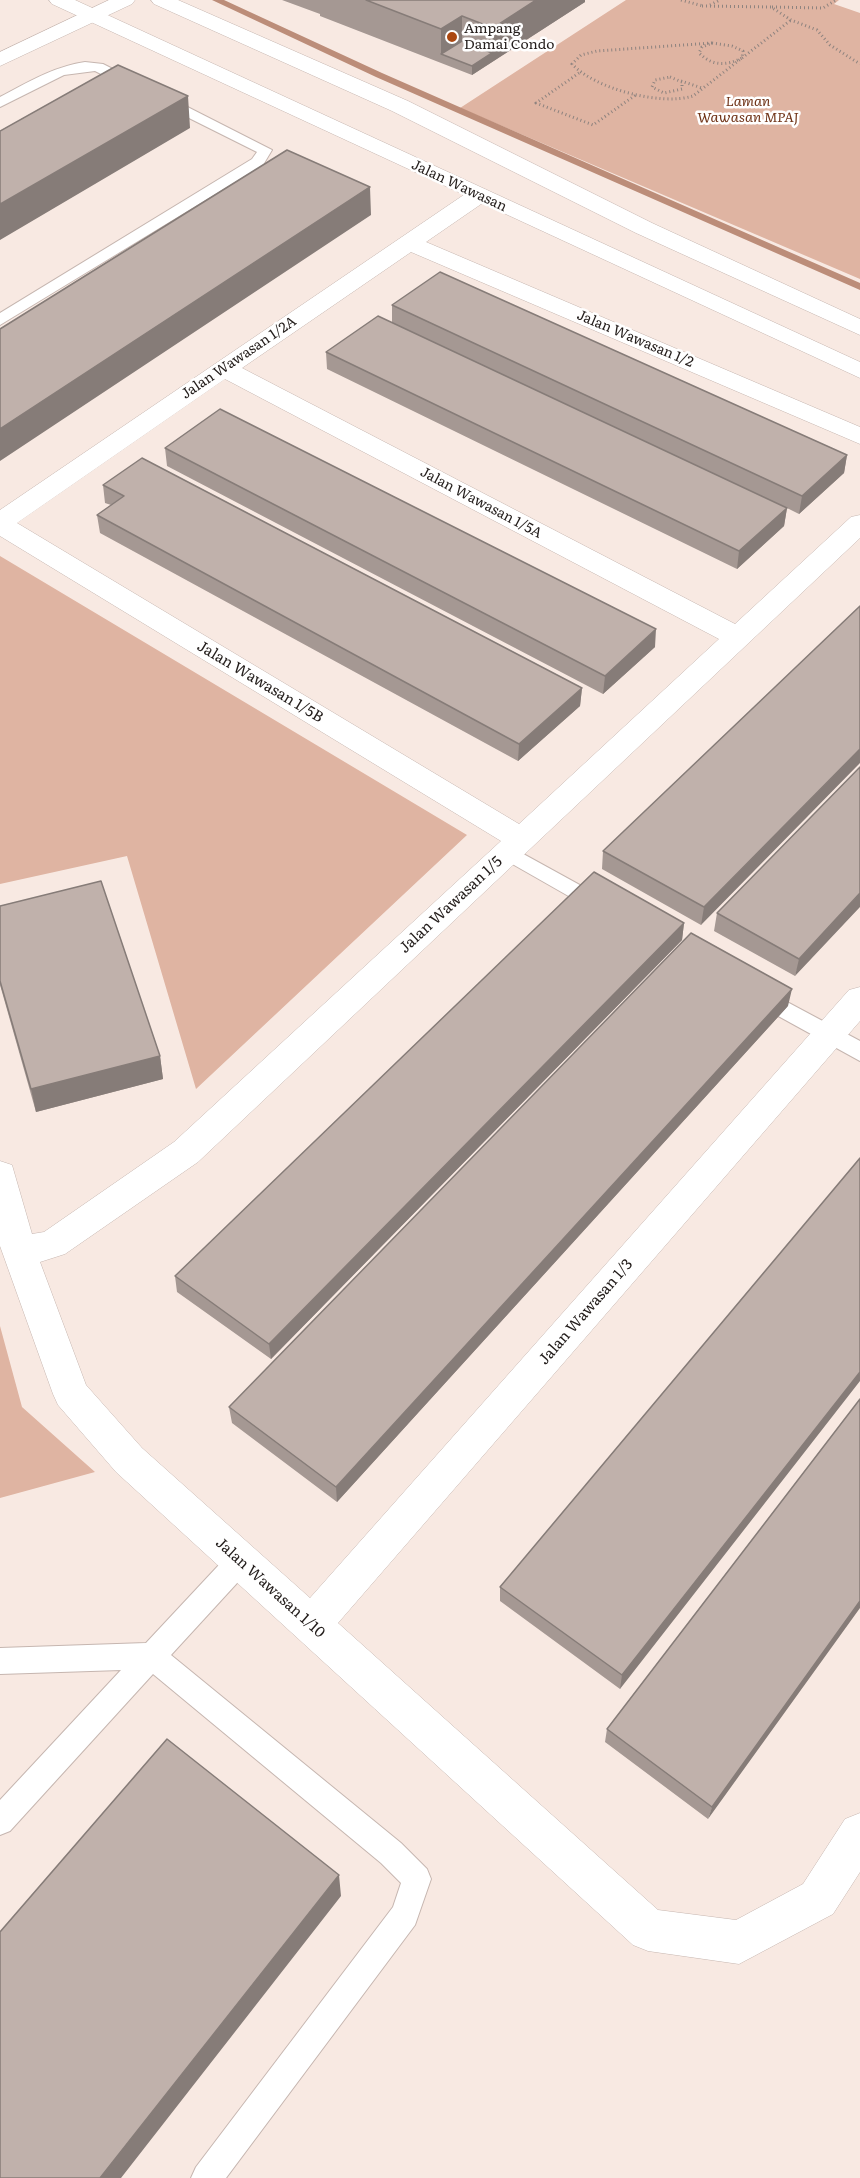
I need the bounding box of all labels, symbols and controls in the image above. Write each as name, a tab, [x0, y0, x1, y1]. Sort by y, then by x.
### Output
place label: Ampang Damai Condo	[464, 21, 554, 54]
marker: Ampang Damai Condo	[445, 30, 459, 44]
park label: Laman Wawasan MPAJ	[697, 94, 799, 126]
street label: Jalan Wawasan	[409, 157, 509, 215]
street label: Jalan Wawasan 1/2	[574, 307, 696, 371]
street label: Jalan Wawasan 1/2A	[178, 313, 300, 403]
street label: Jalan Wawasan 1/5A	[417, 464, 545, 542]
street label: Jalan Wawasan 1/5B	[194, 637, 326, 727]
street label: Jalan Wawasan 1/5	[396, 853, 506, 957]
street label: Jalan Wawasan 1/3	[535, 1255, 637, 1369]
street label: Jalan Wawasan 1/10	[212, 1534, 328, 1642]

